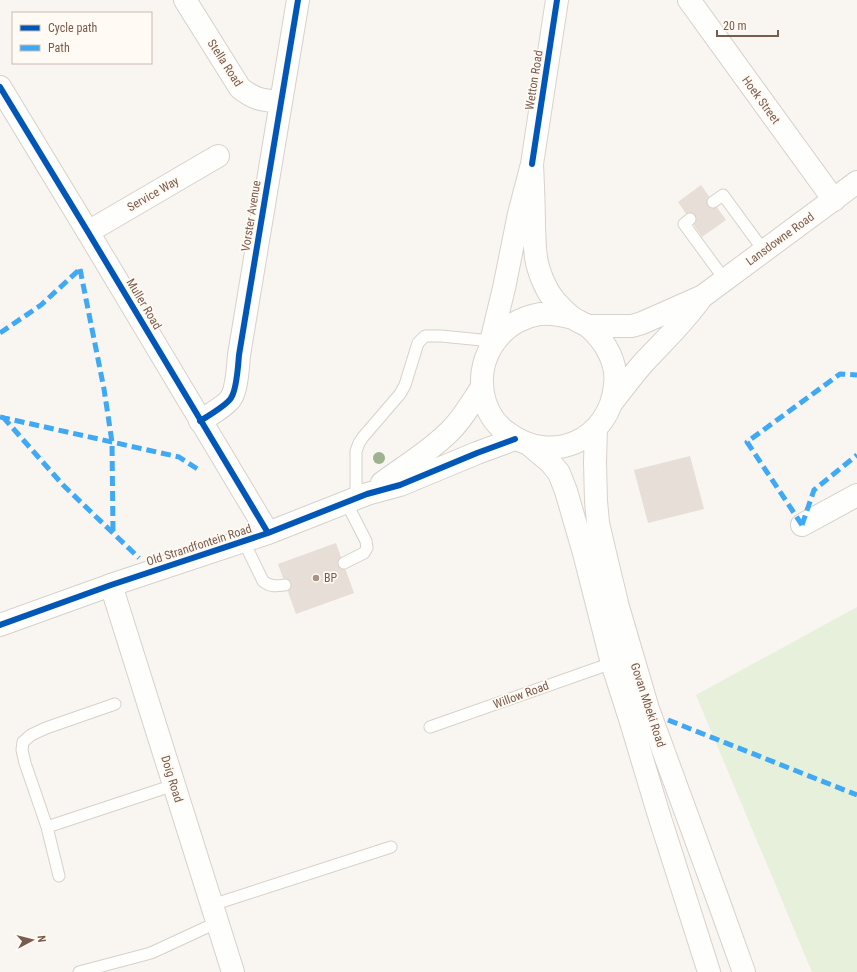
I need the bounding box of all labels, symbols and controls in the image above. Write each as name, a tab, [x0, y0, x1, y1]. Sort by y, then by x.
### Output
legend	[12, 12, 152, 64]
scale bar	[717, 12, 778, 38]
text: 20 m	[723, 19, 747, 33]
text: Cycle path	[48, 21, 98, 35]
street label: Stella Road	[205, 37, 245, 89]
text: Path	[48, 41, 70, 55]
street label: Wetton Road	[522, 49, 546, 111]
street label: Hoek Street	[739, 73, 783, 127]
street label: Service Way	[125, 174, 181, 214]
street label: Vorster Avenue	[238, 179, 264, 253]
street label: Lansdowne Road	[743, 210, 817, 268]
street label: Muller Road	[123, 276, 165, 332]
street label: Old Strandfontein Road	[145, 521, 253, 569]
place label: BP	[324, 571, 338, 585]
marker: BP	[311, 573, 321, 583]
street label: Govan Mbeki Road	[628, 661, 668, 749]
street label: Willow Road	[491, 678, 551, 712]
street label: Doig Road	[158, 754, 186, 804]
north arrow	[12, 920, 52, 960]
text: N	[35, 935, 48, 943]

